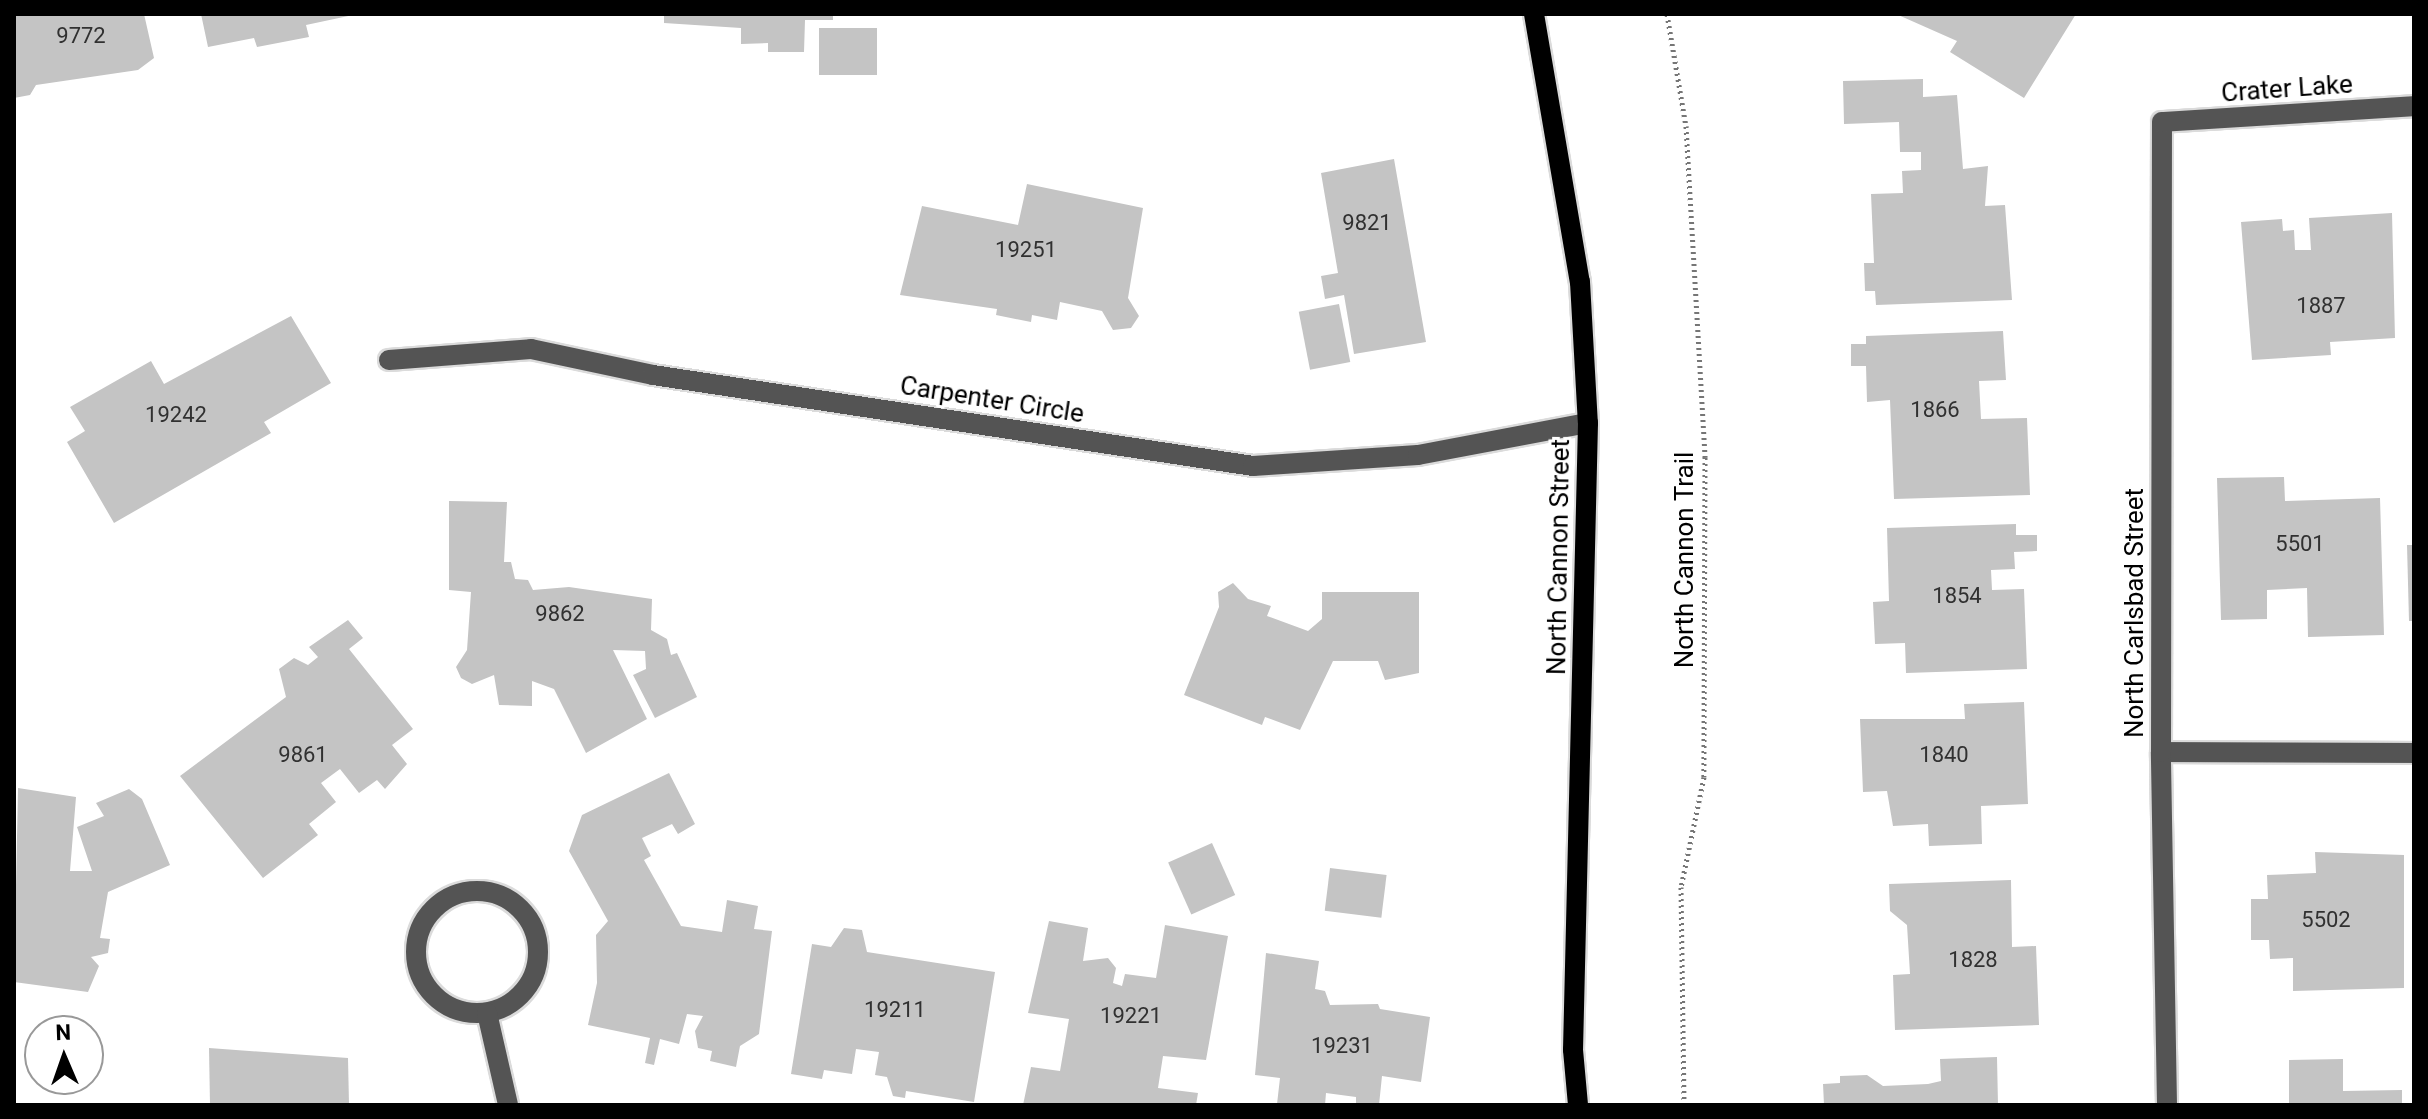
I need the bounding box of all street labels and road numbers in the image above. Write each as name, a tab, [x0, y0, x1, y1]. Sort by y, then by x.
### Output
street label: Crater Lake	[2220, 69, 2354, 109]
street label: Carpenter Circle	[898, 370, 1086, 430]
street label: North Cannon Street	[1541, 439, 1577, 675]
street label: North Cannon Trail	[1669, 451, 1701, 669]
street label: North Carlsbad Street	[2119, 488, 2151, 738]

